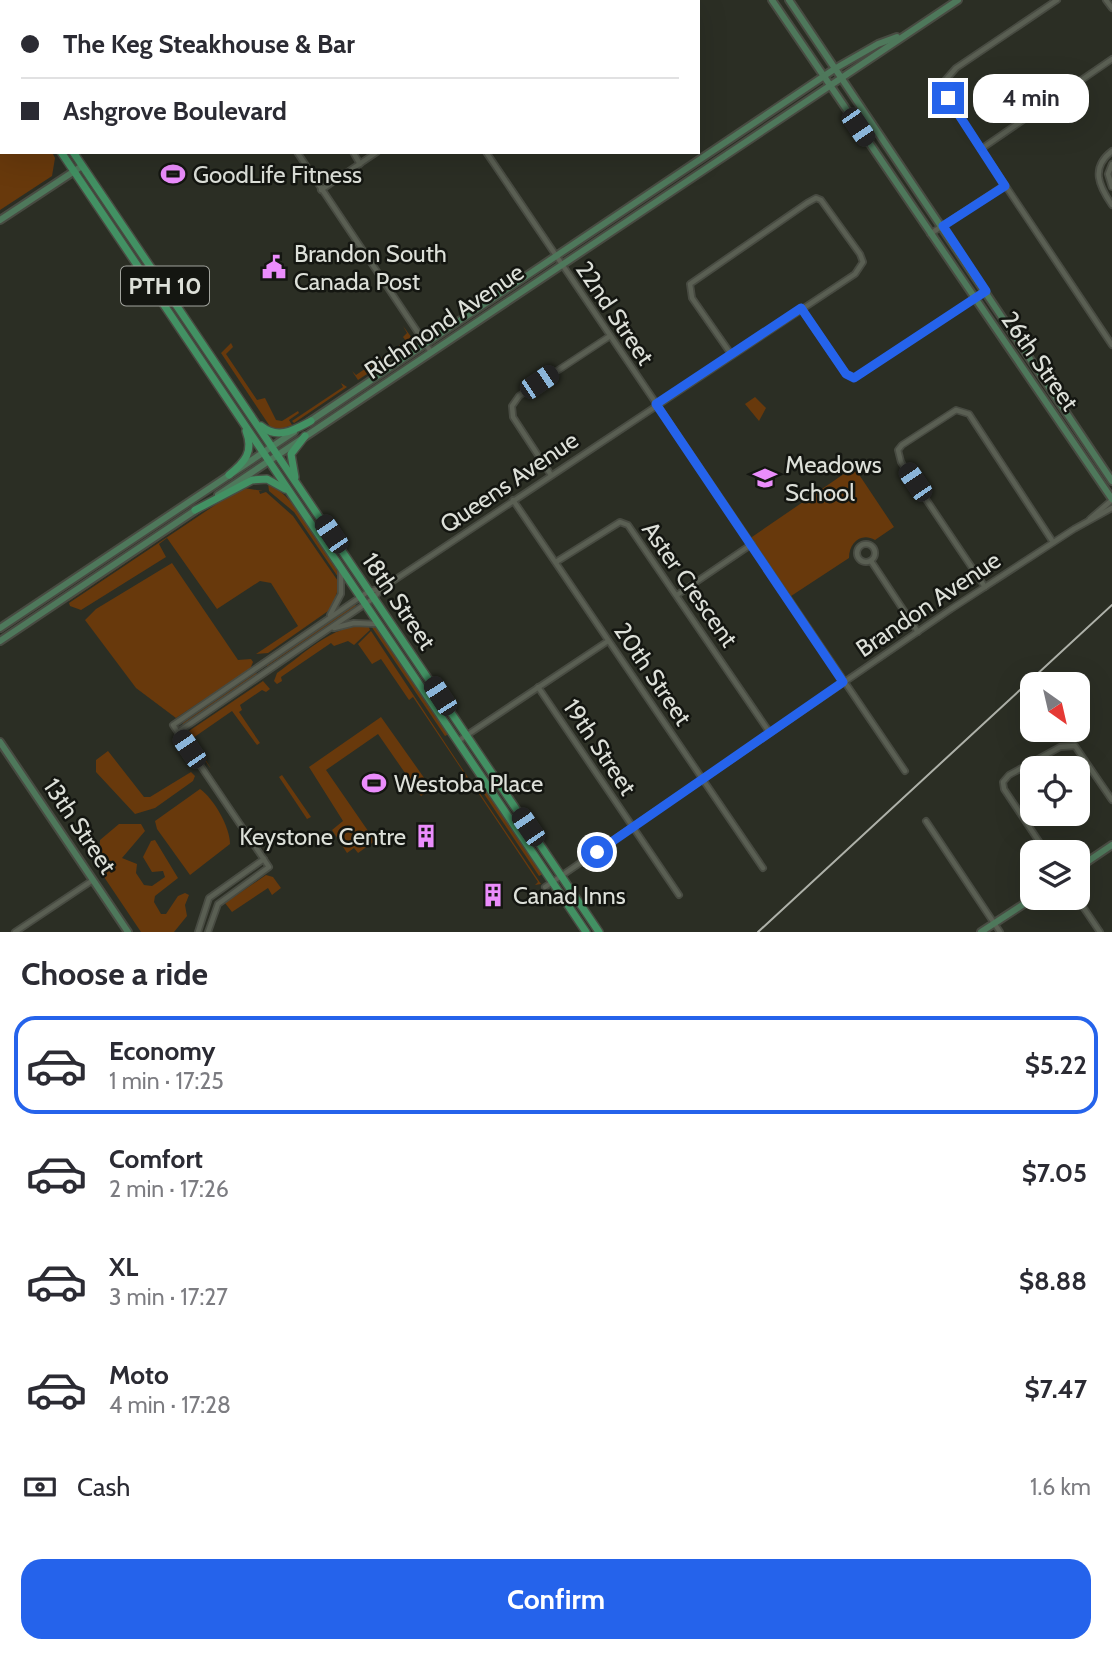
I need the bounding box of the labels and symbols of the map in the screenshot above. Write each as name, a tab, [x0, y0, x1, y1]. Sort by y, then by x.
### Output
callout: 4 min	[972, 74, 1088, 122]
route end	[932, 82, 964, 114]
car	[838, 104, 879, 150]
sports icon: GoodLife Fitness	[159, 160, 187, 188]
place label: GoodLife Fitness	[193, 160, 362, 189]
place label: Brandon South Canada Post	[294, 239, 447, 296]
public building icon: Brandon South Canada Post	[260, 253, 288, 281]
street label: 22nd Street	[570, 256, 660, 370]
street label: Richmond Avenue	[359, 257, 529, 385]
road number: PTH 10	[121, 266, 209, 306]
street label: 26th Street	[995, 306, 1085, 416]
car	[516, 362, 563, 402]
street label: Queens Avenue	[434, 425, 584, 539]
place label: Meadows School	[785, 450, 882, 507]
car	[895, 459, 936, 505]
school or university icon: Meadows School	[751, 464, 779, 492]
car	[311, 511, 352, 557]
street label: Aster Crescent	[636, 516, 744, 652]
street label: Brandon Avenue	[850, 545, 1006, 663]
street label: 18th Street	[356, 547, 442, 655]
street label: 20th Street	[608, 617, 698, 731]
north arrow	[1020, 672, 1090, 742]
car	[420, 673, 461, 719]
street label: 19th Street	[557, 693, 643, 801]
car	[169, 726, 210, 772]
sports icon: Westoba Place	[360, 769, 388, 797]
place label: Westoba Place	[394, 769, 543, 798]
street label: 13th Street	[38, 773, 122, 879]
car	[508, 804, 549, 850]
place label: Keystone Centre	[239, 822, 406, 851]
building icon: Keystone Centre	[412, 822, 440, 850]
route start	[581, 836, 613, 868]
building icon: Canad Inns	[479, 881, 507, 909]
place label: Canad Inns	[513, 881, 626, 910]

